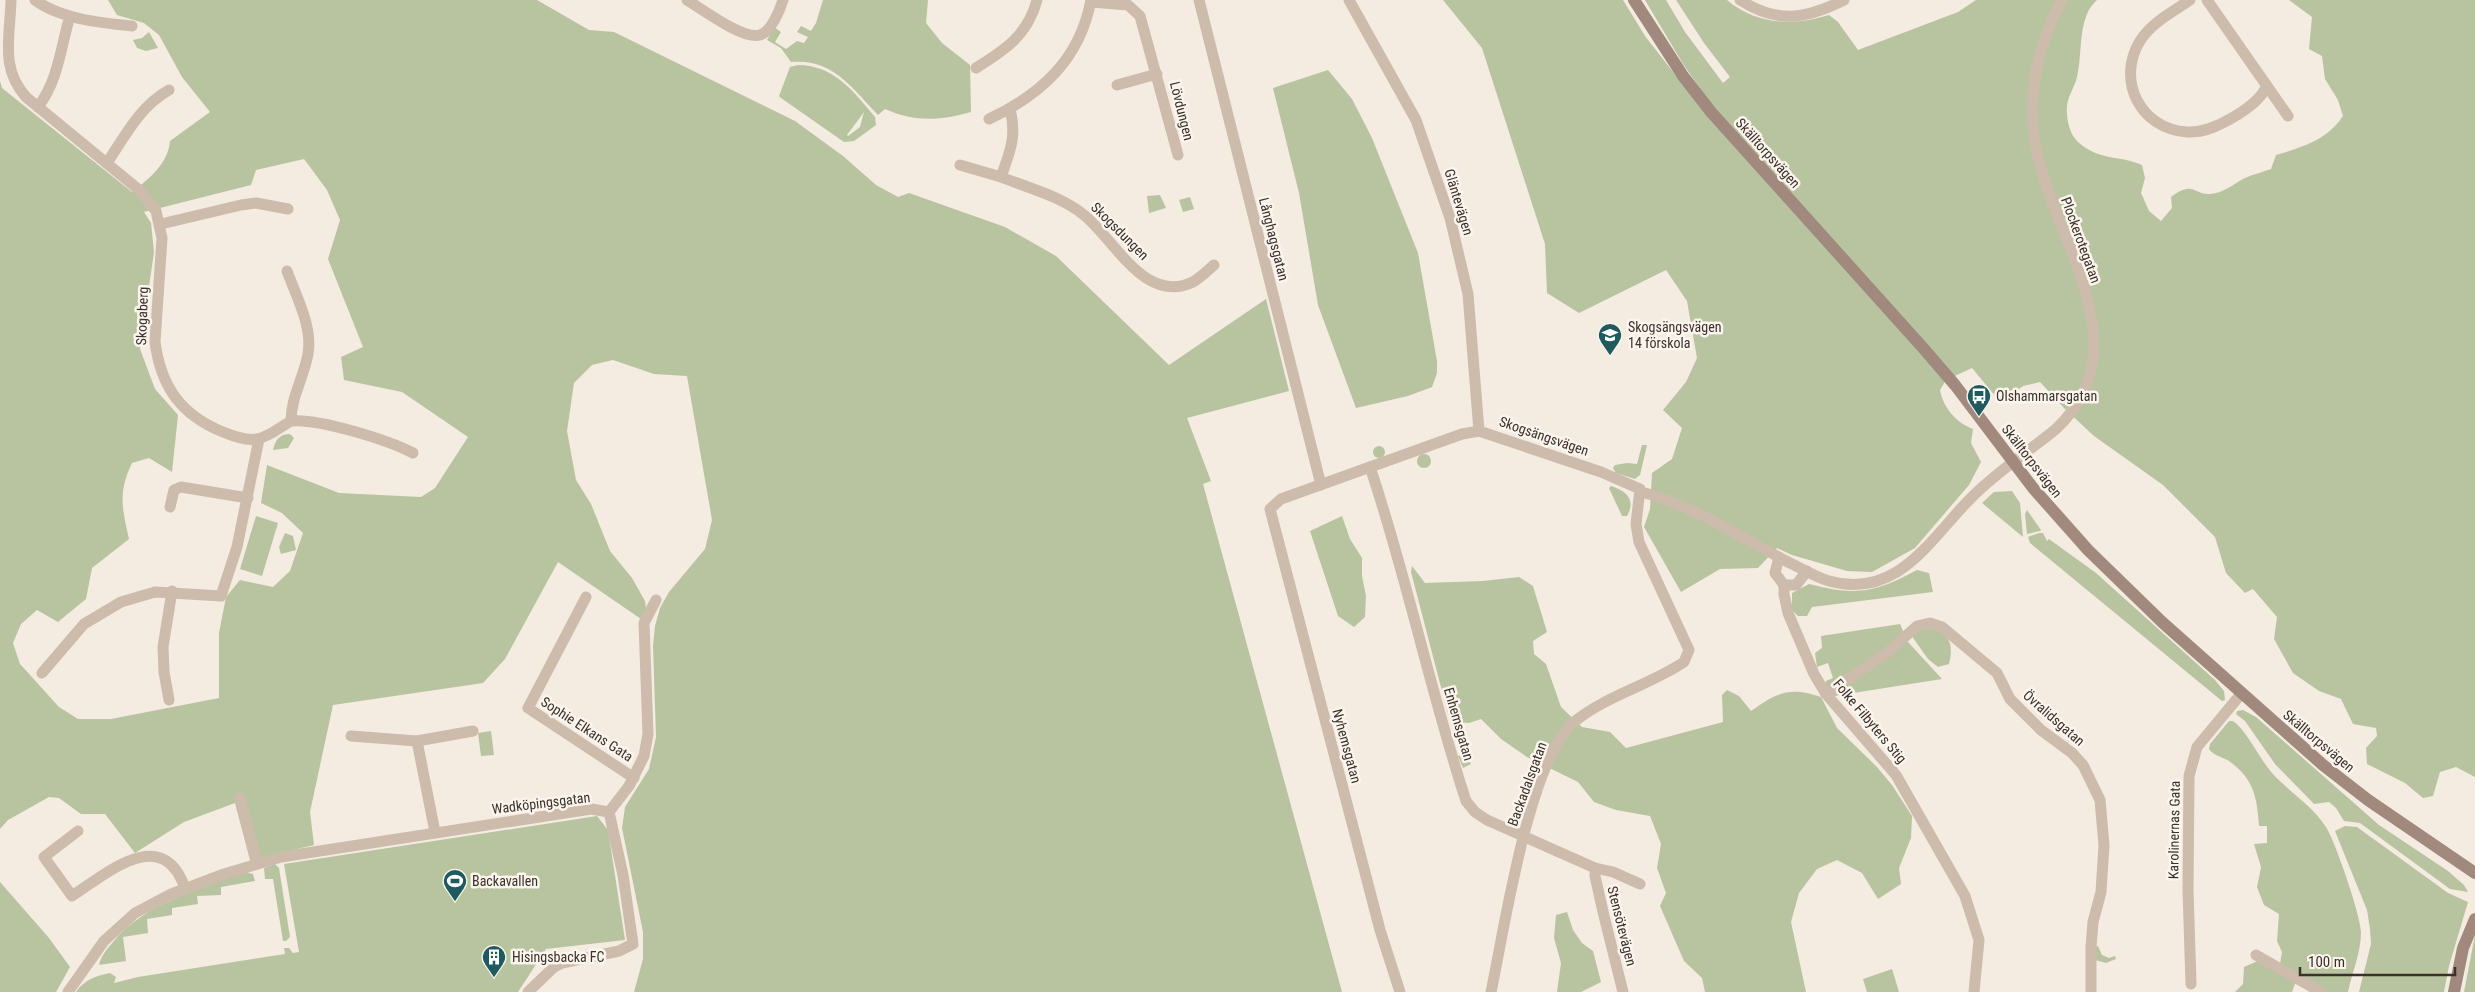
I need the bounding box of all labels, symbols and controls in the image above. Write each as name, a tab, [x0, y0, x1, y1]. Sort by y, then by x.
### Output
street label: Lövdungen	[1167, 80, 1197, 142]
street label: Skälltorpsvägen	[1733, 115, 1803, 191]
street label: Gläntevägen	[1441, 167, 1477, 237]
street label: Plockerotegatan	[2058, 195, 2104, 285]
street label: Långhagsgatan	[1256, 196, 1292, 282]
street label: Skogsdungen	[1088, 199, 1152, 263]
street label: Skogaberg	[133, 286, 151, 346]
place label: Skogsängsvägen 14 förskola	[1628, 319, 1722, 351]
school or university icon: Skogsängsvägen 14 förskola	[1597, 322, 1623, 356]
bus stop icon: Olshammarsgatan	[1966, 383, 1992, 417]
place label: Olshammarsgatan	[1996, 388, 2097, 404]
street label: Skogsängsvägen	[1497, 413, 1591, 459]
street label: Skälltorpsvägen	[1999, 421, 2065, 501]
street label: Folke Filbyters Stig	[1830, 676, 1910, 766]
street label: Enhemsgatan	[1441, 686, 1477, 762]
street label: Övralidsgatan	[2020, 687, 2088, 749]
street label: Sophie Elkans Gata	[538, 693, 636, 765]
street label: Nyhemsgatan	[1329, 707, 1365, 785]
street label: Skälltorpsvägen	[2280, 707, 2358, 775]
street label: Backadalsgatan	[1504, 740, 1550, 828]
street label: Karolinernas Gata	[2165, 781, 2183, 879]
street label: Wadköpingsgatan	[491, 789, 591, 817]
sports icon: Backavallen	[442, 868, 468, 902]
place label: Backavallen	[472, 873, 538, 889]
street label: Stensötevägen	[1604, 884, 1640, 968]
building icon: Hisingsbacka FC	[481, 944, 507, 978]
scale bar	[2300, 944, 2455, 976]
place label: Hisingsbacka FC	[512, 949, 605, 965]
text: 100 m	[2308, 953, 2345, 971]

